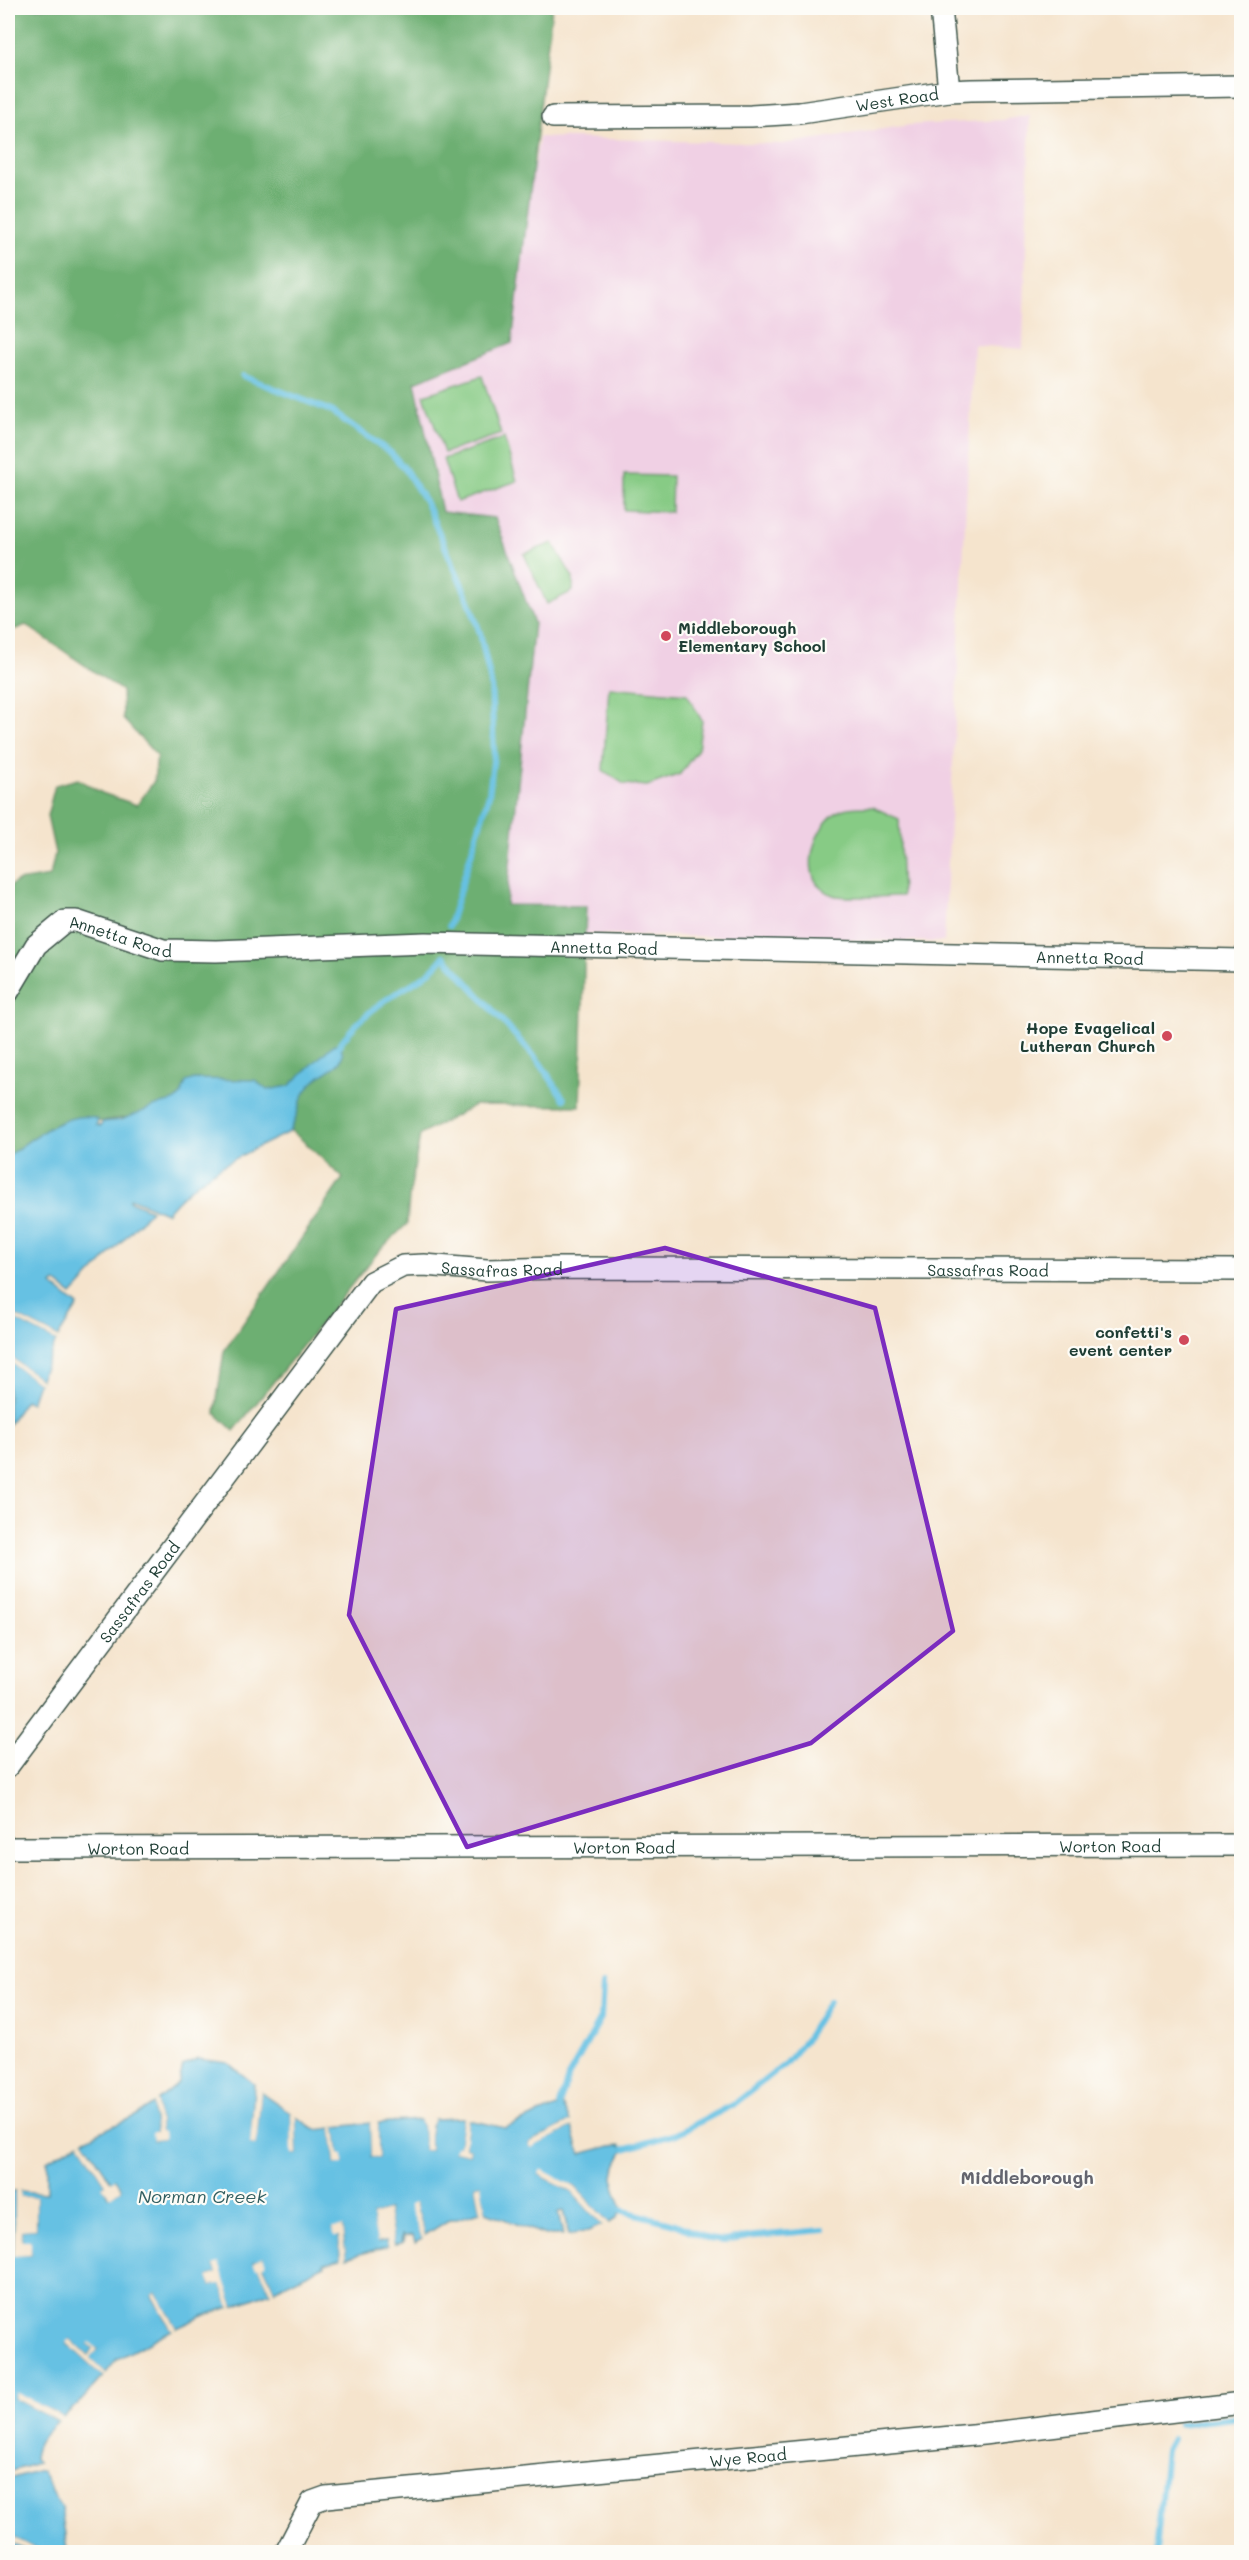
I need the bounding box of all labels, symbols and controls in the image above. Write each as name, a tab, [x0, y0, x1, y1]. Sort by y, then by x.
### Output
street label: West Road	[854, 82, 940, 115]
place label: Middleborough Elementary School	[678, 617, 826, 656]
marker: Middleborough Elementary School	[659, 629, 673, 643]
street label: Annetta Road	[69, 911, 172, 961]
street label: Annetta Road	[550, 935, 658, 958]
street label: Annetta Road	[1036, 945, 1144, 968]
place label: Hope Evagelical Lutheran Church	[1020, 1017, 1155, 1056]
marker: Hope Evagelical Lutheran Church	[1160, 1029, 1174, 1043]
street label: Sassafras Road	[441, 1256, 563, 1281]
street label: Sassafras Road	[927, 1259, 1049, 1280]
place label: confetti's event center	[1069, 1321, 1172, 1360]
marker: confetti's event center	[1177, 1333, 1191, 1347]
street label: Sassafras Road	[94, 1537, 184, 1647]
street label: Worton Road	[1059, 1835, 1161, 1856]
street label: Worton Road	[573, 1836, 675, 1857]
street label: Worton Road	[87, 1837, 189, 1858]
district label: Middleborough	[960, 2165, 1094, 2189]
water label: Norman Creek	[138, 2184, 266, 2208]
street label: Wye Road	[708, 2442, 787, 2471]

